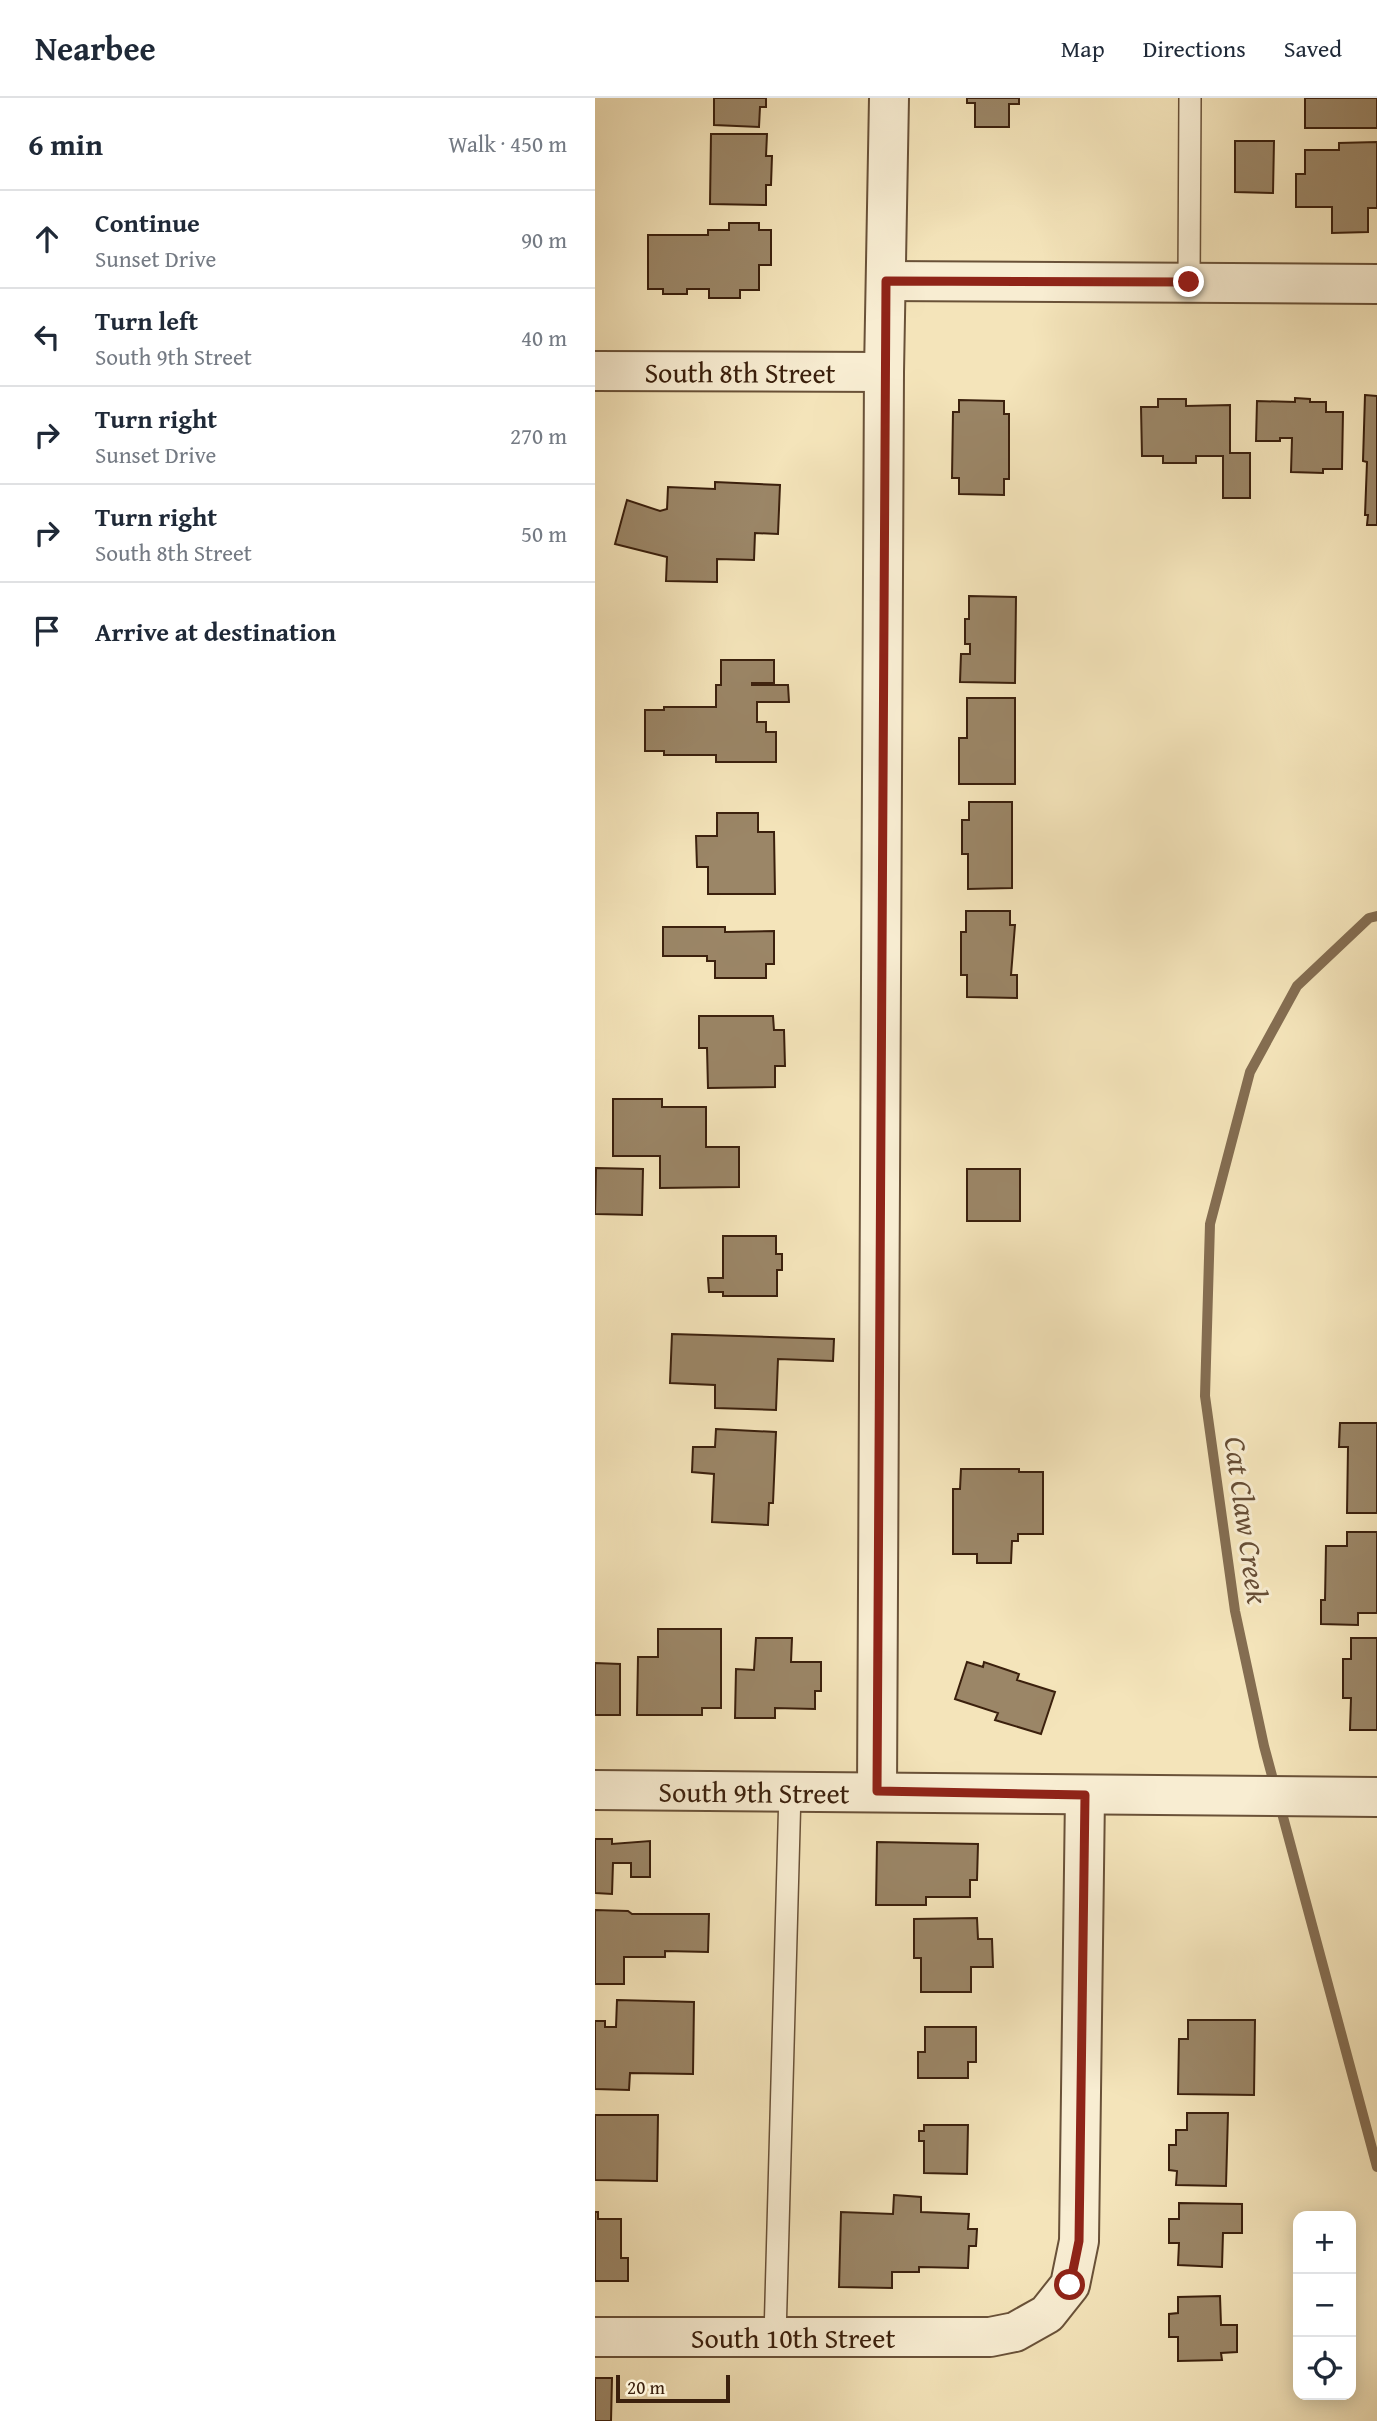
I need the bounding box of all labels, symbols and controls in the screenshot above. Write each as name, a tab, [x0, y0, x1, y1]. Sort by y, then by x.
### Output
text: Nearbee	[35, 24, 156, 72]
text: Map	[1061, 31, 1105, 66]
text: Directions	[1143, 31, 1246, 66]
text: Saved	[1284, 31, 1342, 66]
text: 6 min	[28, 122, 103, 166]
text: Walk · 450 m	[448, 127, 567, 160]
text: Continue	[95, 203, 200, 242]
icon: ahead	[28, 220, 66, 258]
text: 90 m	[521, 223, 567, 256]
text: Sunset Drive	[95, 242, 216, 275]
route end	[1173, 266, 1204, 297]
text: Turn left	[95, 301, 198, 340]
icon: left	[28, 318, 66, 356]
text: 40 m	[521, 321, 567, 354]
text: South 9th Street	[95, 340, 252, 373]
street label: South 8th Street	[644, 351, 836, 392]
text: Turn right	[95, 399, 217, 438]
icon: right	[28, 416, 66, 454]
text: 270 m	[510, 419, 567, 452]
text: Sunset Drive	[95, 438, 216, 471]
text: Turn right	[95, 497, 217, 536]
icon: right	[28, 514, 66, 552]
text: 50 m	[521, 517, 567, 550]
text: South 8th Street	[95, 536, 252, 569]
icon: arrive	[28, 612, 66, 650]
text: Arrive at destination	[95, 612, 336, 651]
water label: Cat Claw Creek	[1214, 1434, 1281, 1607]
street label: South 9th Street	[658, 1770, 850, 1813]
map controls	[1293, 2211, 1356, 2400]
button: +	[1293, 2211, 1356, 2274]
route start	[1054, 2269, 1085, 2300]
button: −	[1293, 2274, 1356, 2337]
street label: South 10th Street	[691, 2317, 895, 2358]
button: locate	[1293, 2337, 1356, 2400]
scale bar	[616, 2372, 730, 2404]
text: 20 m	[627, 2373, 665, 2401]

